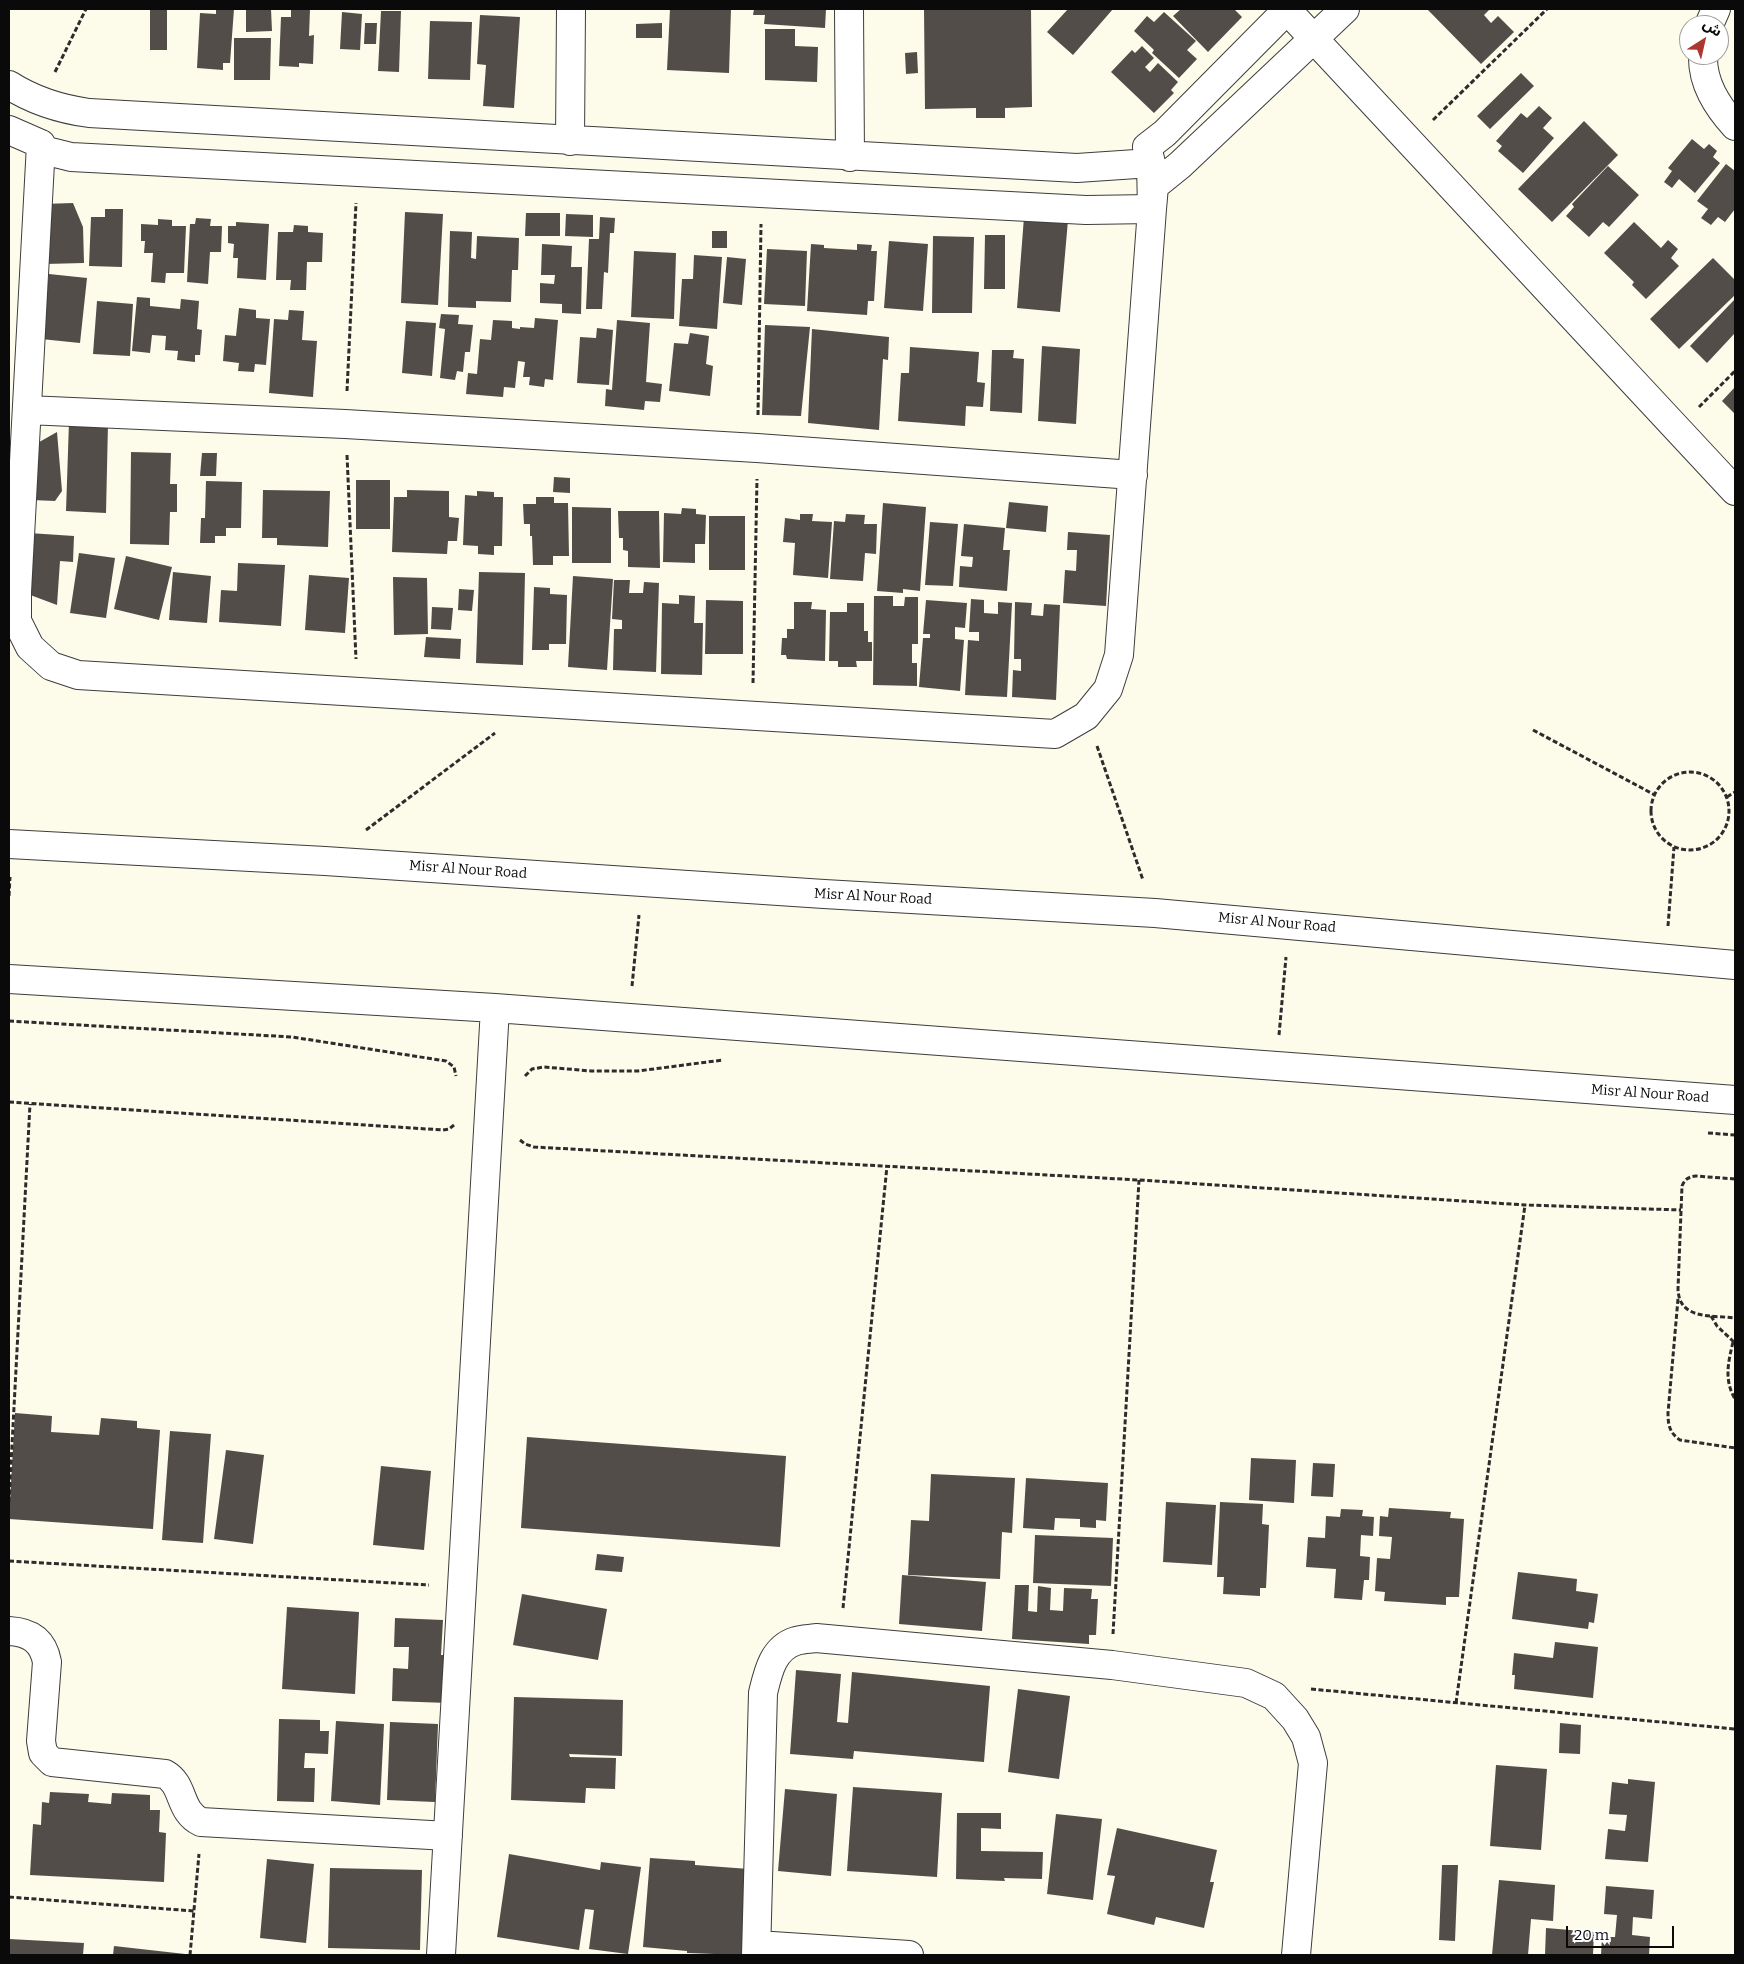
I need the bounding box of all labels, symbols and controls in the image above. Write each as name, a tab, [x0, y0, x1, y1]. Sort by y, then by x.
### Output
north arrow	[1679, 15, 1729, 65]
text: ش	[1700, 16, 1725, 41]
street label: Misr Al Nour Road	[408, 857, 528, 883]
street label: Misr Al Nour Road	[813, 886, 933, 908]
street label: Misr Al Nour Road	[1217, 909, 1337, 937]
street label: Misr Al Nour Road	[1590, 1081, 1710, 1107]
scale bar	[1569, 1916, 1676, 1948]
text: 20 m	[1574, 1926, 1609, 1944]

